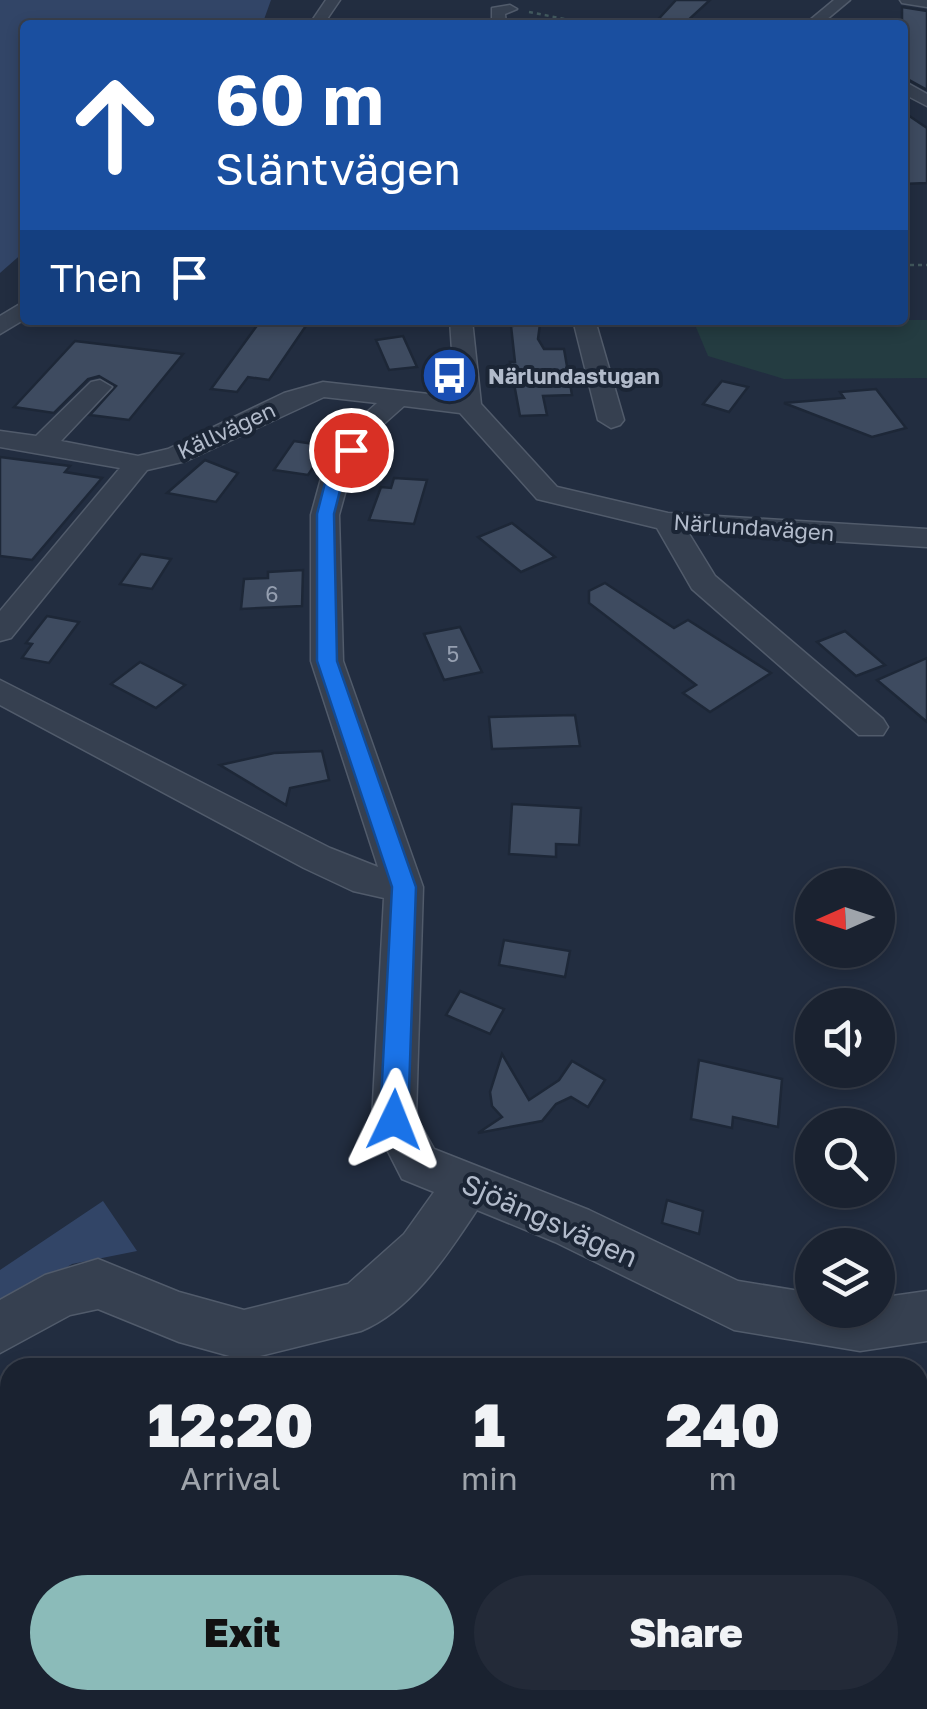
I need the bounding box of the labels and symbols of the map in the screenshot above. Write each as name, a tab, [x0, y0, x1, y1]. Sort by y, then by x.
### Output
bus stop icon: Närlundastugan	[419, 345, 479, 405]
place label: Närlundastugan	[488, 362, 660, 389]
street label: Källvägen	[173, 396, 279, 464]
pin	[309, 408, 394, 493]
street label: Närlundavägen	[673, 508, 835, 546]
house number: 6	[265, 580, 279, 607]
house number: 5	[447, 640, 459, 667]
north arrow	[795, 868, 895, 968]
position arrow	[342, 1068, 446, 1172]
street label: Sjöängsvägen	[457, 1166, 643, 1274]

